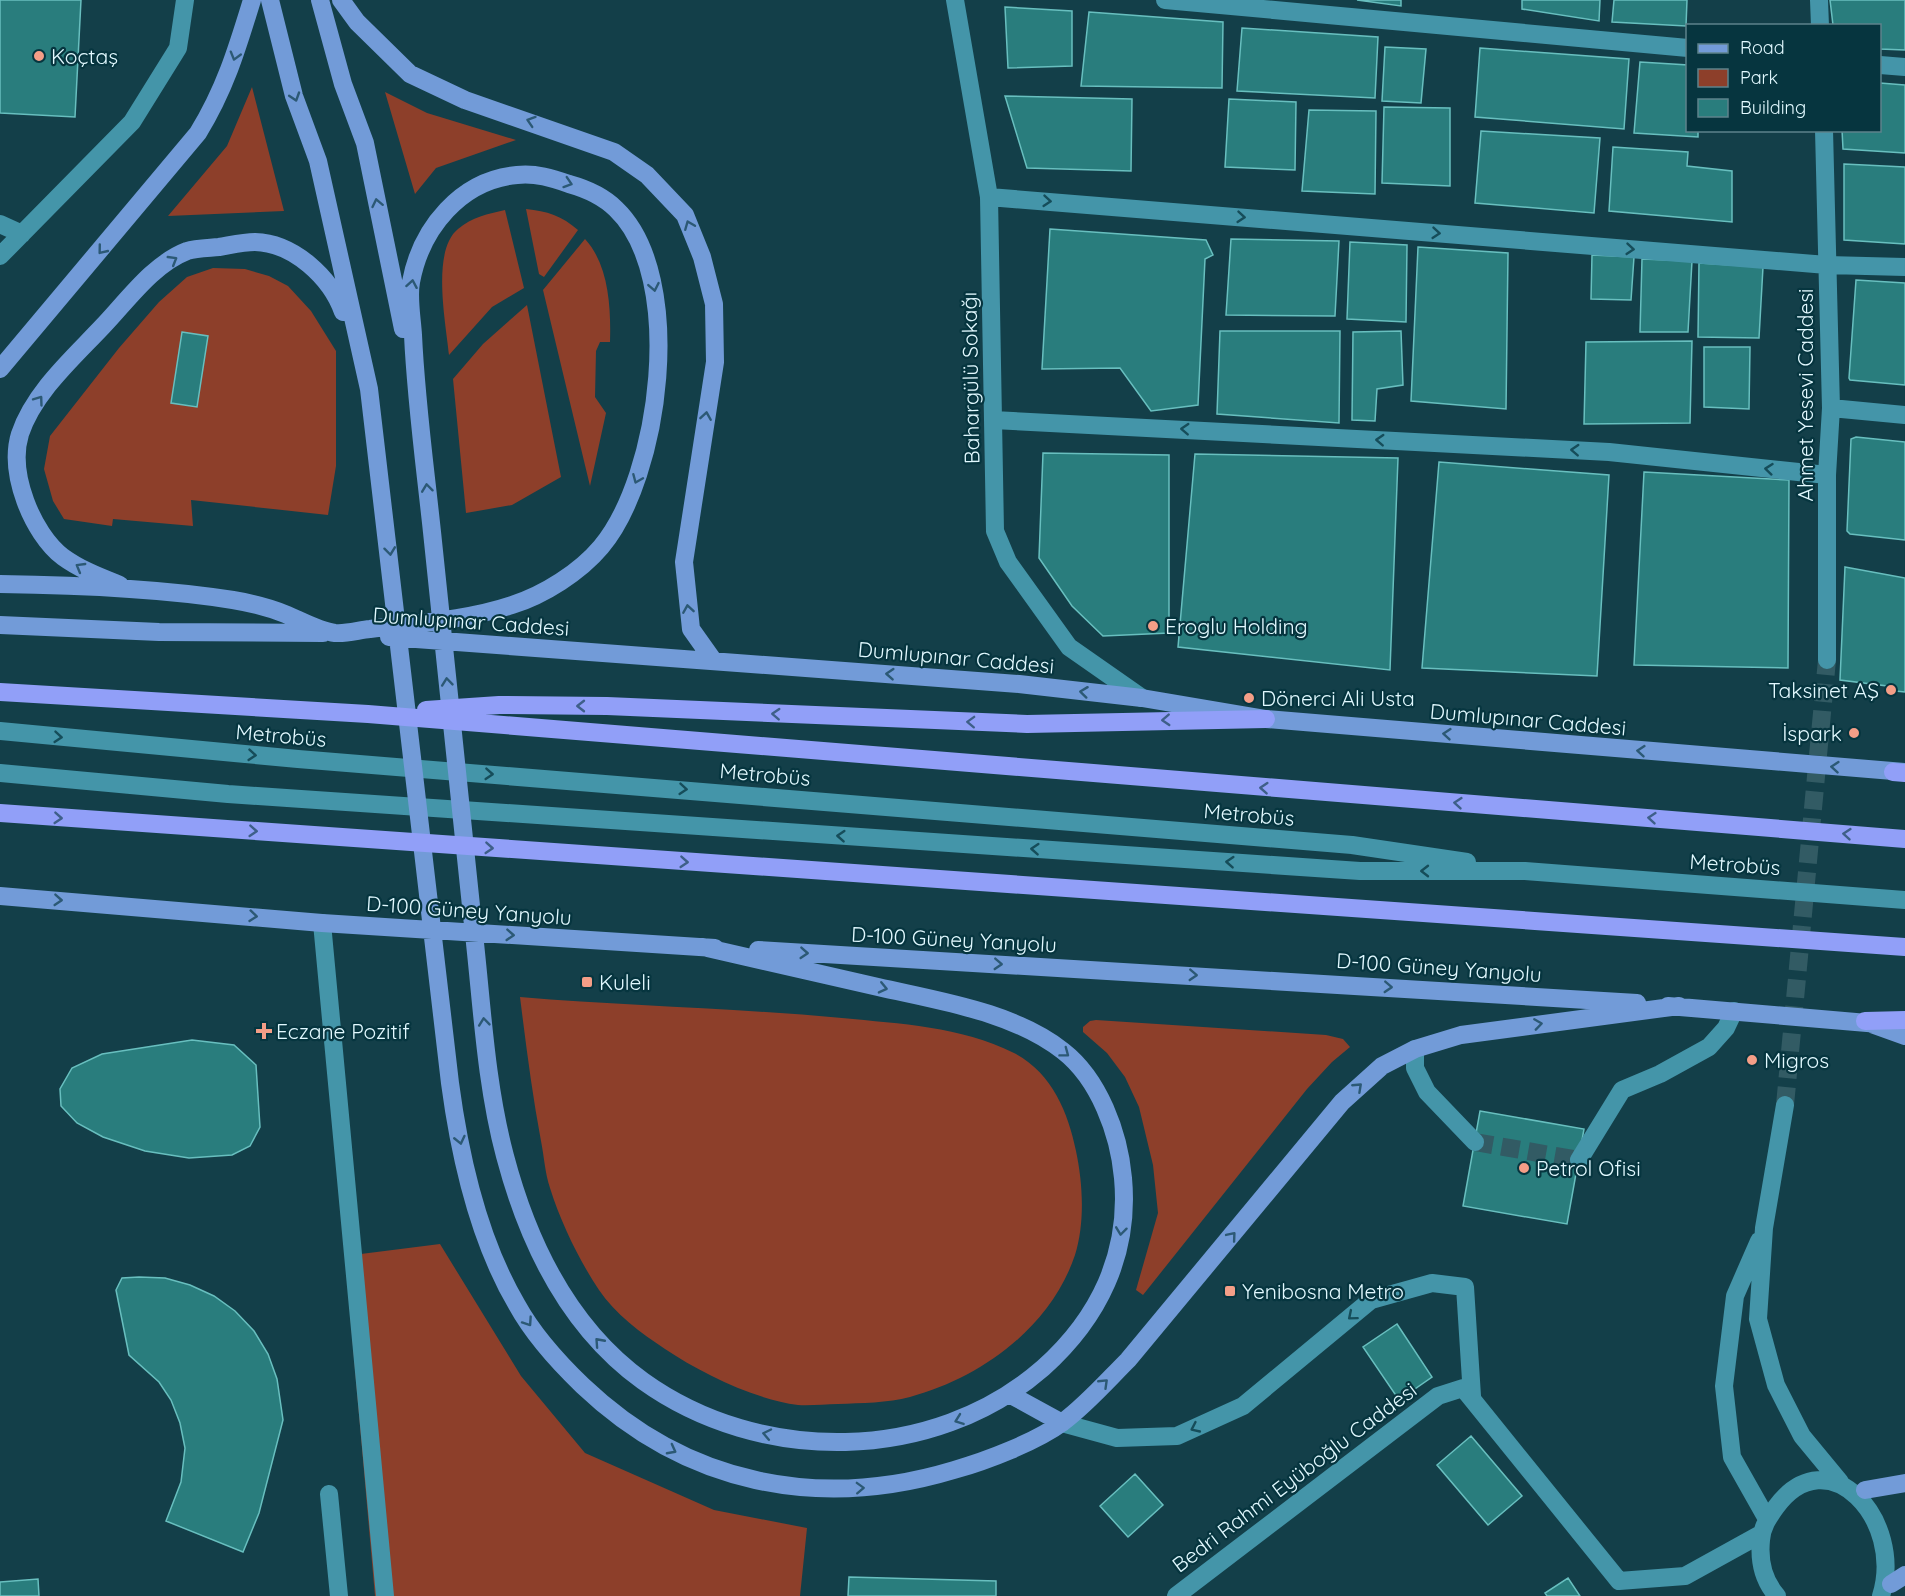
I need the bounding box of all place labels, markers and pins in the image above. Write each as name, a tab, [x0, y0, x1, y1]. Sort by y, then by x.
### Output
place label: Koçtaş	[51, 43, 118, 69]
marker: Koçtaş	[32, 49, 46, 63]
place label: Eroglu Holding	[1165, 613, 1308, 639]
marker: Eroglu Holding	[1146, 619, 1160, 633]
place label: Taksinet AŞ	[1768, 677, 1879, 703]
marker: Taksinet AŞ	[1884, 683, 1898, 697]
place label: Dönerci Ali Usta	[1261, 685, 1415, 711]
marker: Dönerci Ali Usta	[1242, 691, 1256, 705]
place label: İspark	[1782, 720, 1842, 746]
marker: İspark	[1847, 726, 1861, 740]
place label: Kuleli	[599, 969, 651, 995]
marker: Kuleli	[580, 975, 594, 989]
place label: Eczane Pozitif	[276, 1018, 410, 1044]
marker: Eczane Pozitif	[257, 1024, 271, 1038]
place label: Migros	[1764, 1047, 1829, 1073]
marker: Migros	[1745, 1053, 1759, 1067]
place label: Petrol Ofisi	[1536, 1155, 1641, 1181]
marker: Petrol Ofisi	[1517, 1161, 1531, 1175]
place label: Yenibosna Metro	[1242, 1278, 1404, 1304]
marker: Yenibosna Metro	[1223, 1284, 1237, 1298]

